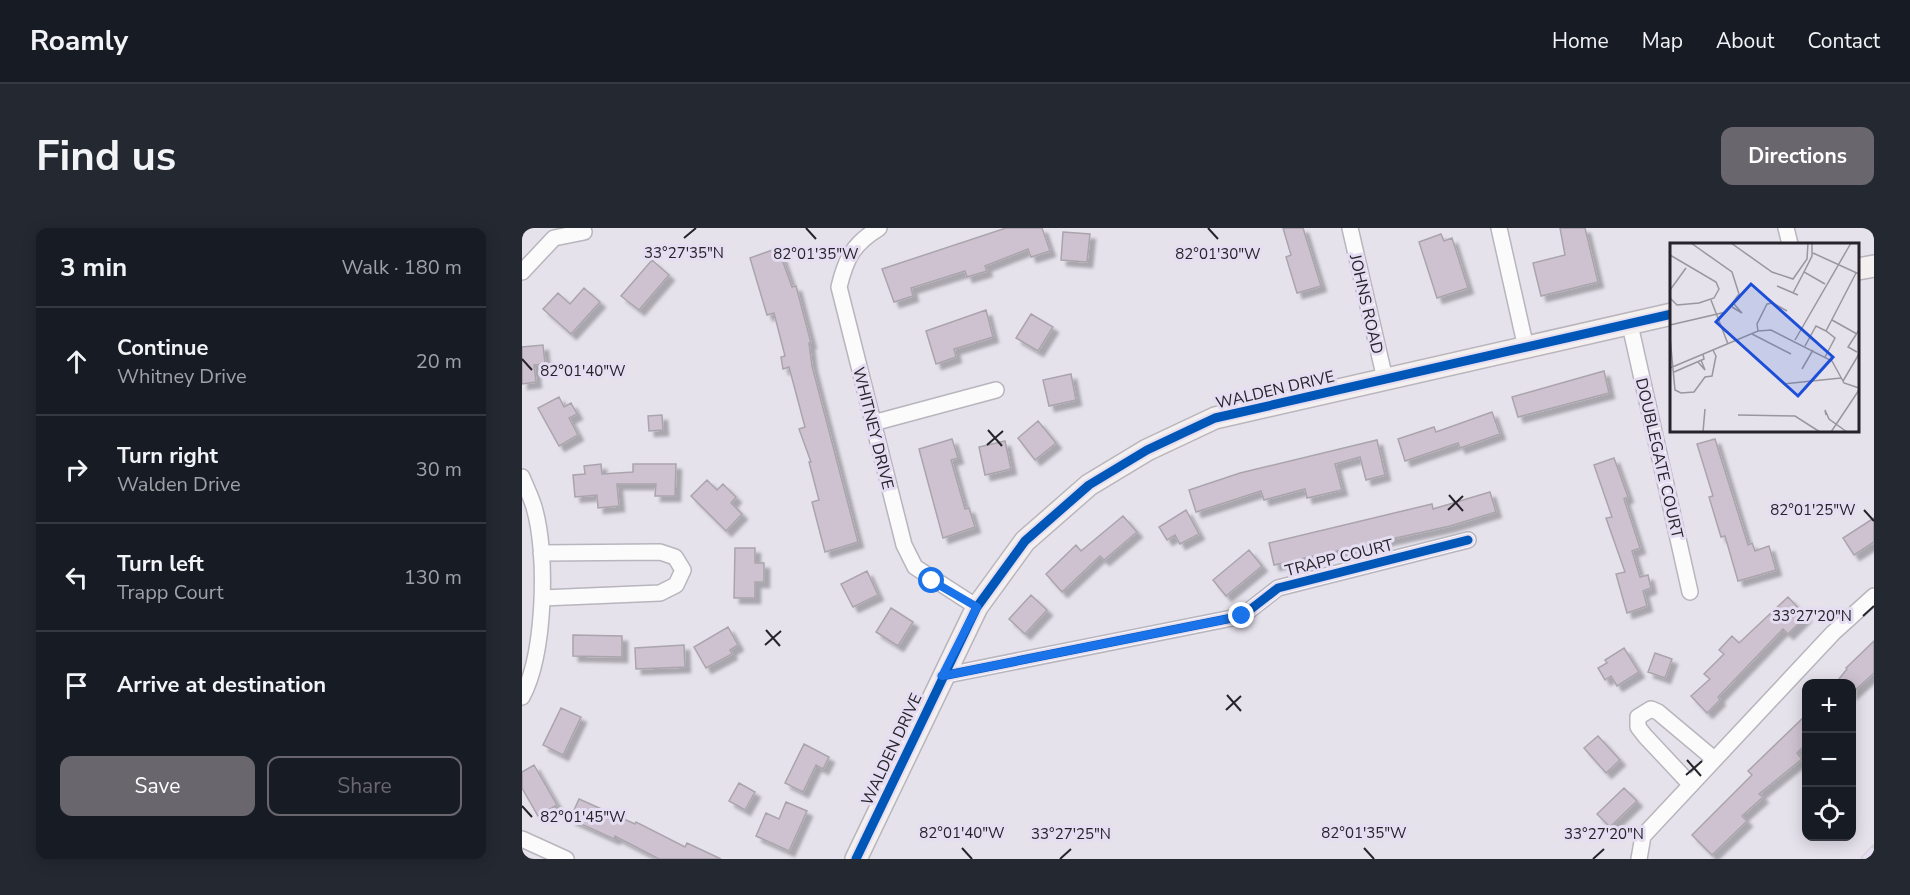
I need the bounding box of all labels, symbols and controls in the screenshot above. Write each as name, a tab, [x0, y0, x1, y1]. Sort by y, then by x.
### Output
text: Roamly	[30, 22, 128, 60]
text: Home	[1552, 27, 1609, 55]
text: Map	[1642, 27, 1683, 55]
text: About	[1716, 27, 1774, 55]
text: Contact	[1807, 27, 1880, 55]
button: Directions	[1721, 127, 1874, 185]
text: Find us	[36, 128, 176, 185]
text: 33°27'35"N	[644, 243, 724, 263]
inset map	[1670, 243, 1859, 432]
text: 82°01'35"W	[773, 244, 859, 264]
text: 82°01'30"W	[1175, 244, 1261, 264]
text: 3 min	[60, 250, 127, 285]
street label: JOHNS ROAD	[1344, 251, 1388, 356]
text: Walk · 180 m	[342, 254, 462, 281]
text: Continue	[117, 333, 208, 363]
icon: ahead	[60, 345, 93, 378]
text: 20 m	[416, 348, 462, 375]
text: 82°01'40"W	[540, 361, 626, 381]
text: Whitney Drive	[117, 363, 247, 390]
street label: WHITNEY DRIVE	[847, 365, 899, 492]
street label: WALDEN DRIVE	[1214, 366, 1337, 414]
street label: DOUBLEGATE COURT	[1630, 376, 1688, 541]
text: Turn right	[117, 441, 218, 471]
icon: right	[60, 453, 93, 486]
text: 30 m	[416, 456, 462, 483]
text: Walden Drive	[117, 471, 241, 498]
text: 82°01'25"W	[1770, 500, 1856, 520]
street label: TRAPP COURT	[1283, 534, 1396, 582]
text: Turn left	[117, 549, 204, 579]
icon: left	[60, 561, 93, 594]
text: 130 m	[404, 564, 462, 591]
route start	[918, 567, 944, 593]
text: Trapp Court	[117, 579, 223, 606]
route end	[1228, 602, 1254, 628]
text: 33°27'20"N	[1772, 606, 1852, 626]
icon: arrive	[60, 669, 93, 702]
text: Arrive at destination	[117, 670, 326, 700]
map controls	[1802, 679, 1856, 841]
button: +	[1802, 679, 1856, 733]
street label: WALDEN DRIVE	[856, 690, 928, 809]
button: −	[1802, 733, 1856, 787]
button: Save	[60, 756, 255, 816]
button: Share	[267, 756, 462, 816]
button: locate	[1802, 787, 1856, 841]
text: 82°01'45"W	[540, 807, 626, 827]
text: 82°01'40"W	[919, 823, 1005, 843]
text: 82°01'35"W	[1321, 823, 1407, 843]
text: 33°27'25"N	[1031, 824, 1111, 844]
text: 33°27'20"N	[1564, 824, 1644, 844]

